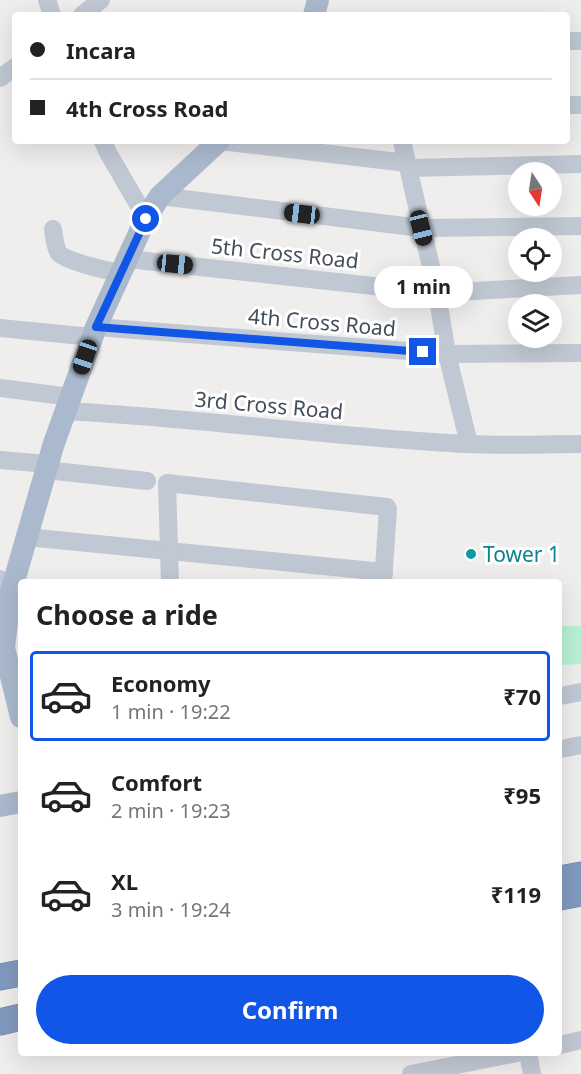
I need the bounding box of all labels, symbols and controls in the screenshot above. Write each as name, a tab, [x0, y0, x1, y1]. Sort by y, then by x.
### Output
text: Incara	[66, 35, 136, 65]
text: 4th Cross Road	[66, 93, 229, 123]
north arrow	[508, 162, 562, 216]
map controls	[508, 162, 562, 348]
car	[283, 203, 321, 225]
route start	[132, 205, 159, 232]
car	[408, 208, 434, 248]
button: locate	[508, 228, 562, 282]
street label: 5th Cross Road	[210, 231, 360, 275]
car	[156, 253, 194, 275]
callout: 1 min	[374, 265, 472, 307]
text: 1 min	[396, 273, 451, 300]
button: layers	[508, 294, 562, 348]
street label: 4th Cross Road	[247, 302, 397, 342]
car	[71, 337, 99, 377]
route end	[409, 338, 436, 365]
street label: 3rd Cross Road	[194, 385, 344, 425]
place label: Tower 1	[483, 540, 560, 568]
marker: Tower 1	[464, 547, 478, 561]
text: Choose a ride	[36, 596, 218, 633]
text: Economy	[111, 668, 210, 698]
icon: car	[39, 669, 93, 723]
text: ₹70	[503, 681, 541, 711]
text: 1 min · 19:22	[111, 698, 231, 725]
text: Comfort	[111, 767, 202, 797]
icon: car	[39, 768, 93, 822]
text: ₹95	[503, 780, 541, 810]
text: 2 min · 19:23	[111, 797, 231, 824]
text: XL	[111, 866, 138, 896]
icon: car	[39, 867, 93, 921]
text: ₹119	[491, 879, 541, 909]
text: 3 min · 19:24	[111, 896, 231, 923]
button: Confirm	[36, 975, 544, 1044]

